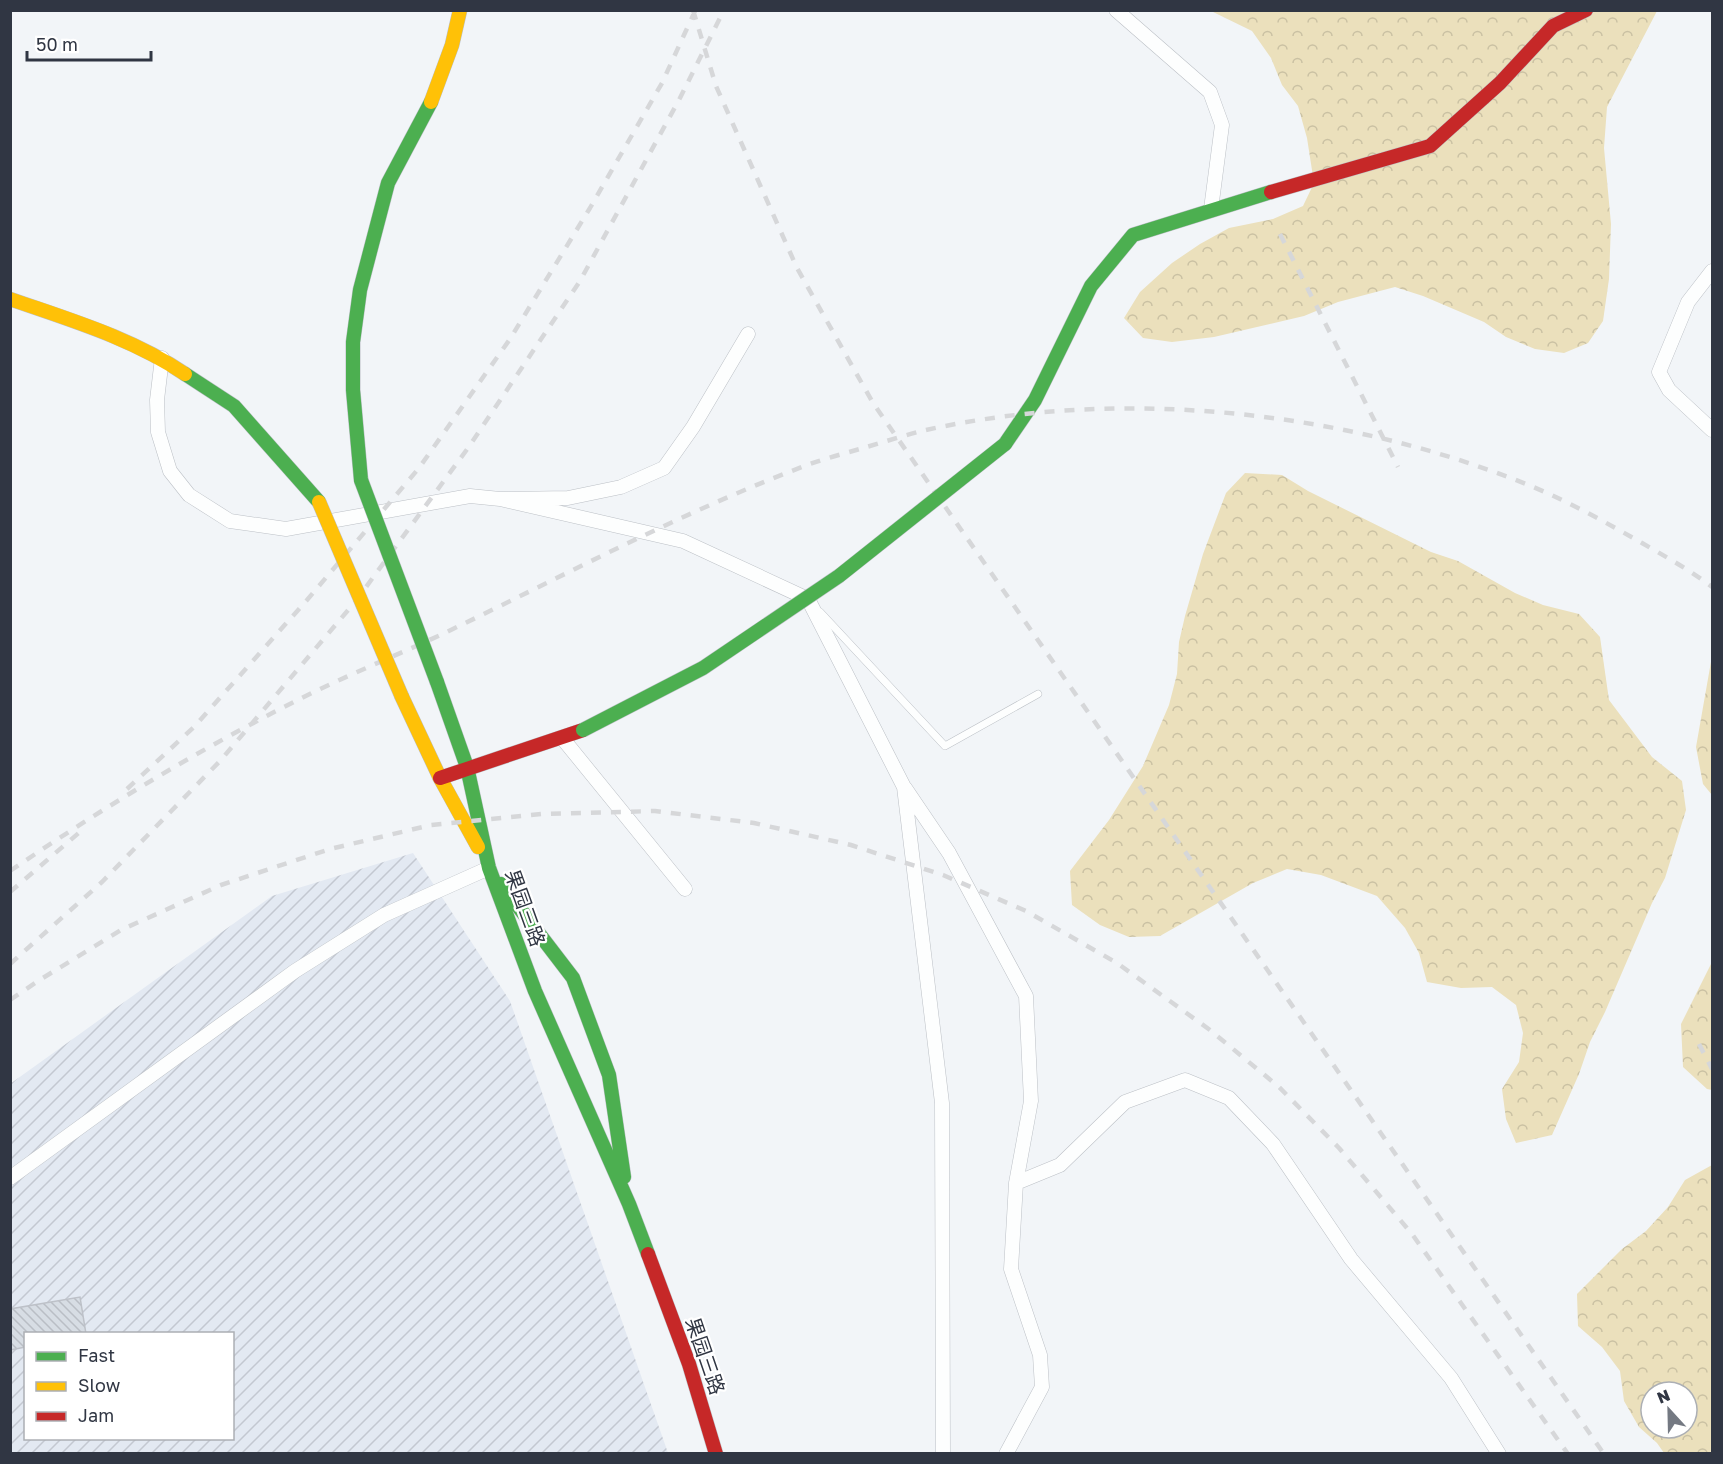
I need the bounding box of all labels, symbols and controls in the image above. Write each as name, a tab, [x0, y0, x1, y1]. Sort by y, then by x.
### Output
scale bar	[27, 24, 152, 62]
text: 50 m	[36, 33, 78, 55]
street label: 果园三路	[501, 866, 551, 949]
street label: 果园三路	[682, 1314, 730, 1397]
legend	[24, 1332, 234, 1440]
text: Fast	[78, 1344, 115, 1366]
text: Slow	[78, 1374, 121, 1396]
north arrow	[1639, 1380, 1699, 1440]
text: N	[1654, 1385, 1673, 1408]
text: Jam	[78, 1404, 114, 1426]

